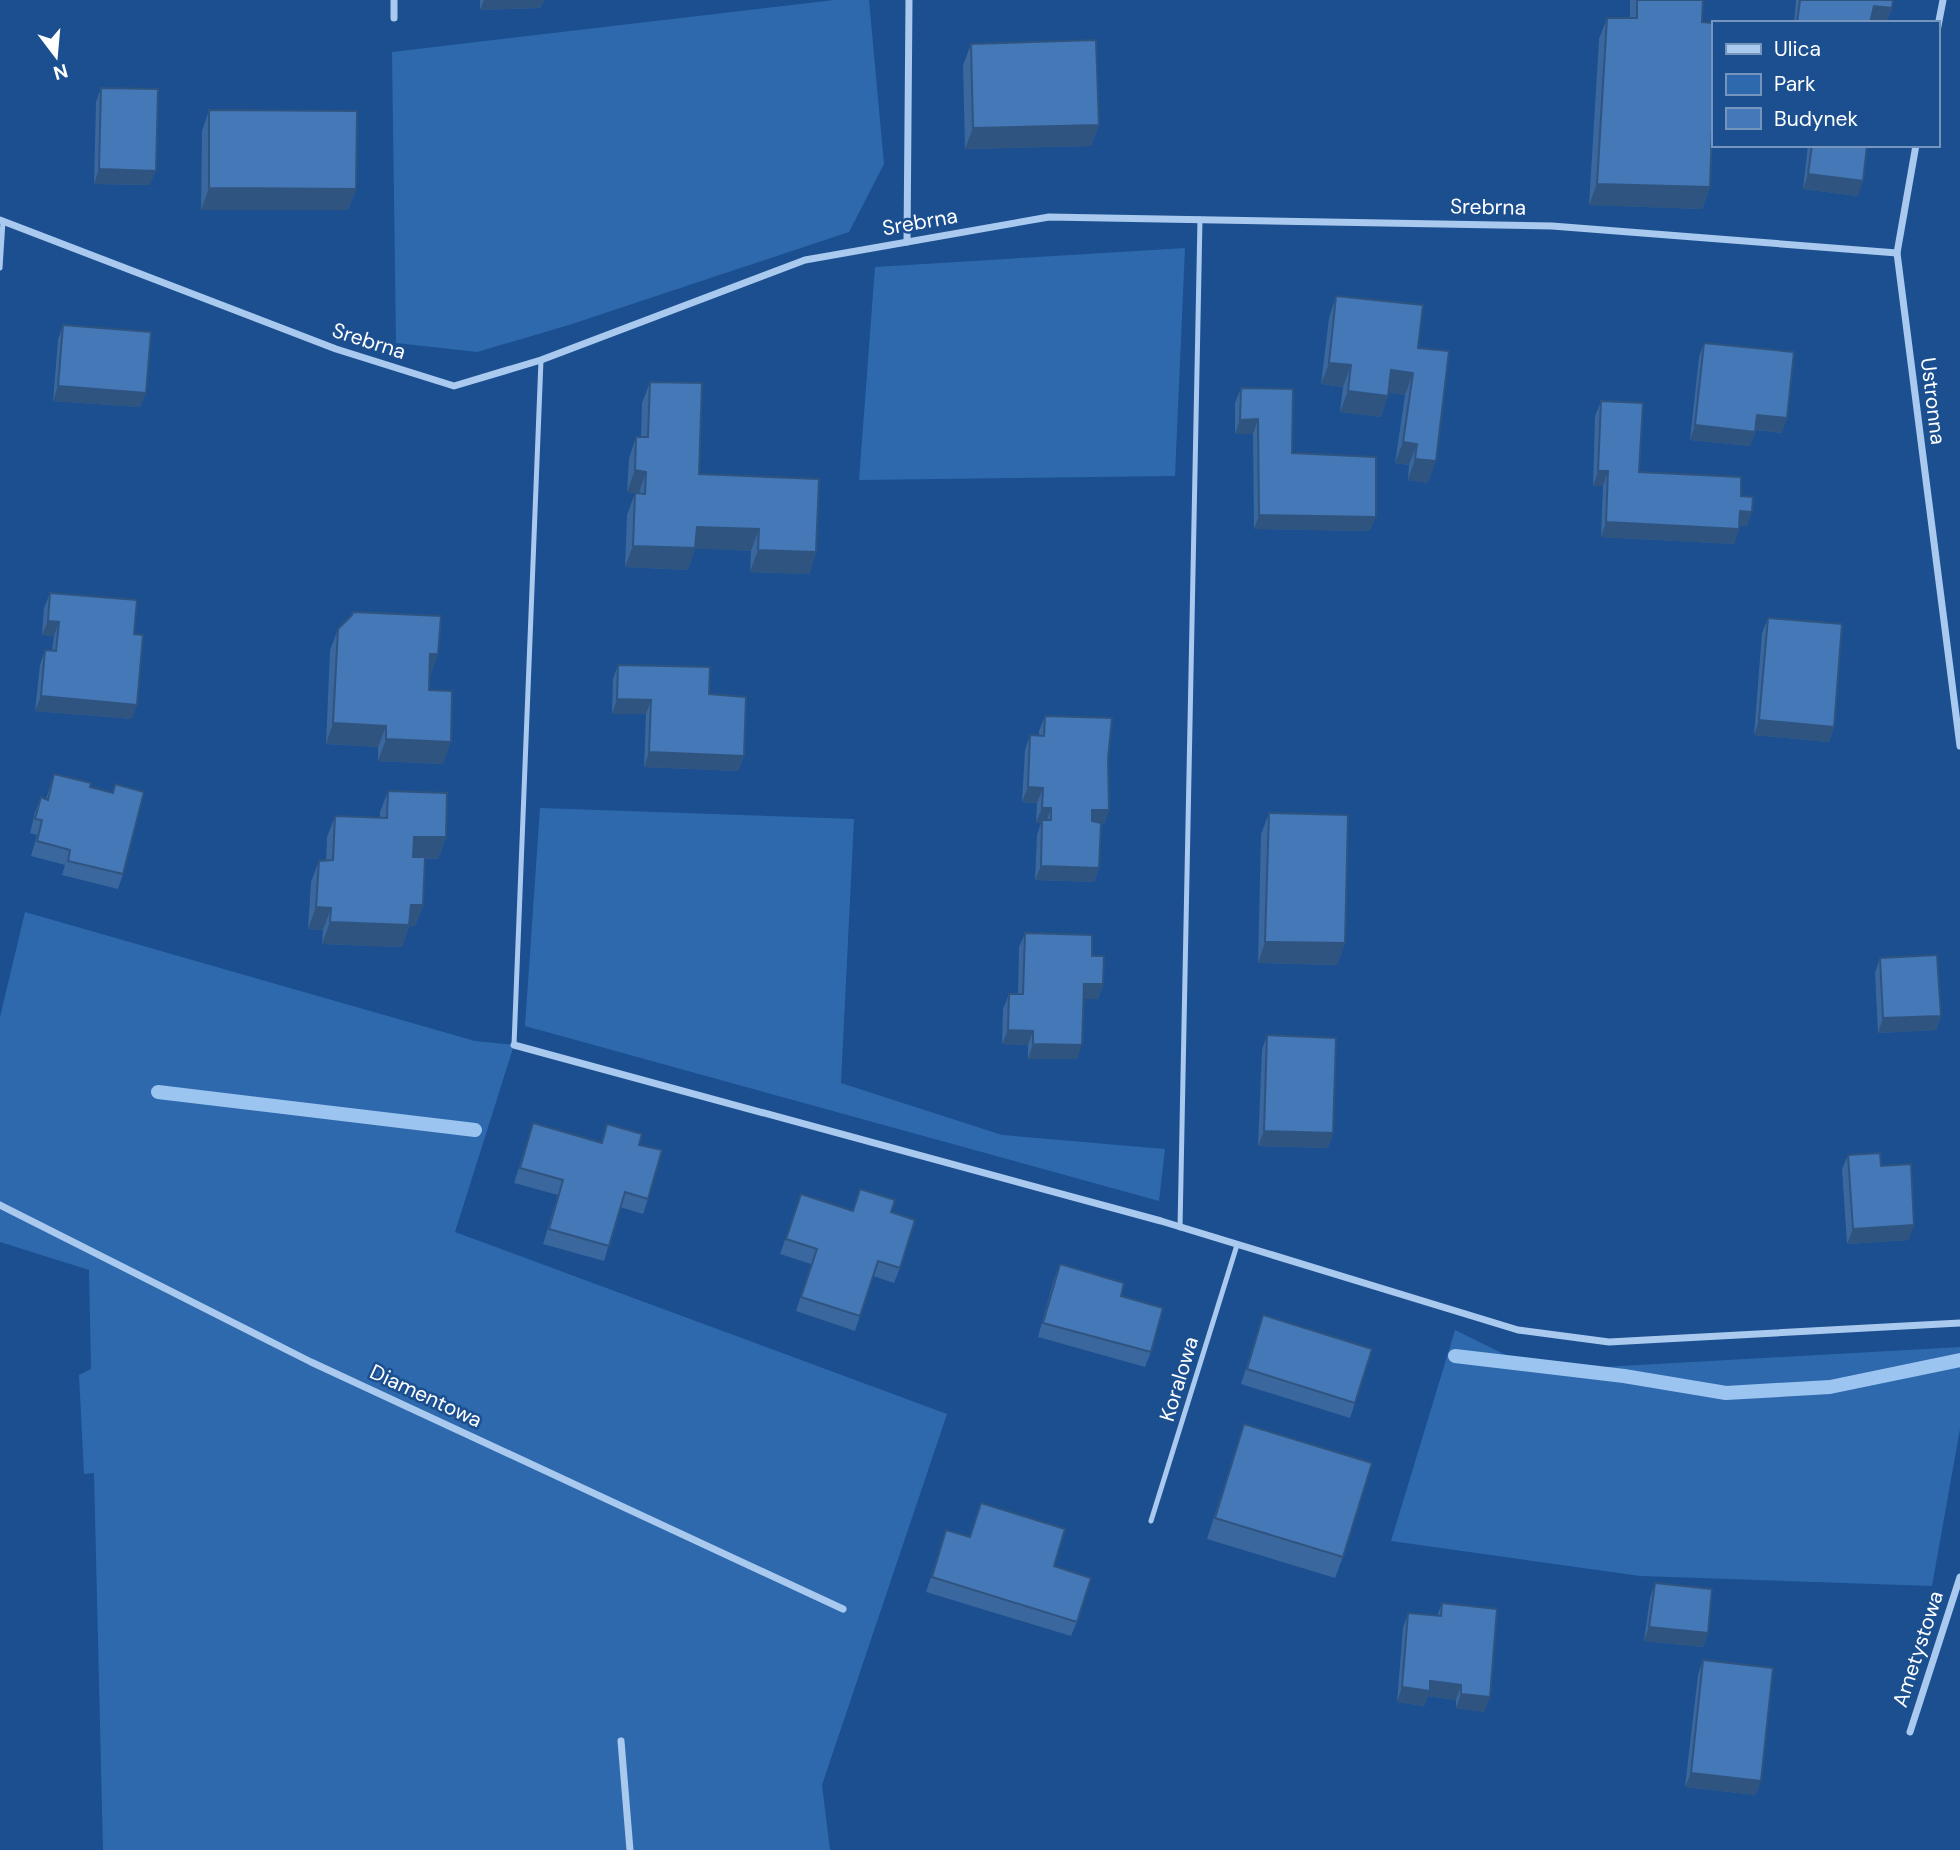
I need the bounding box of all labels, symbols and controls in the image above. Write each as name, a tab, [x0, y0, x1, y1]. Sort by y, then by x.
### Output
north arrow	[21, 21, 91, 91]
legend	[1712, 21, 1939, 147]
text: Ulica	[1774, 35, 1821, 63]
text: N	[50, 58, 71, 86]
text: Park	[1774, 70, 1816, 98]
text: Budynek	[1774, 105, 1859, 133]
street label: Srebrna	[1450, 192, 1526, 222]
street label: Srebrna	[880, 202, 960, 242]
street label: Srebrna	[329, 316, 409, 366]
street label: Ustronna	[1914, 356, 1952, 446]
street label: Koralowa	[1153, 1333, 1205, 1425]
street label: Diamentowa	[365, 1358, 487, 1434]
street label: Ametystowa	[1886, 1587, 1950, 1711]

